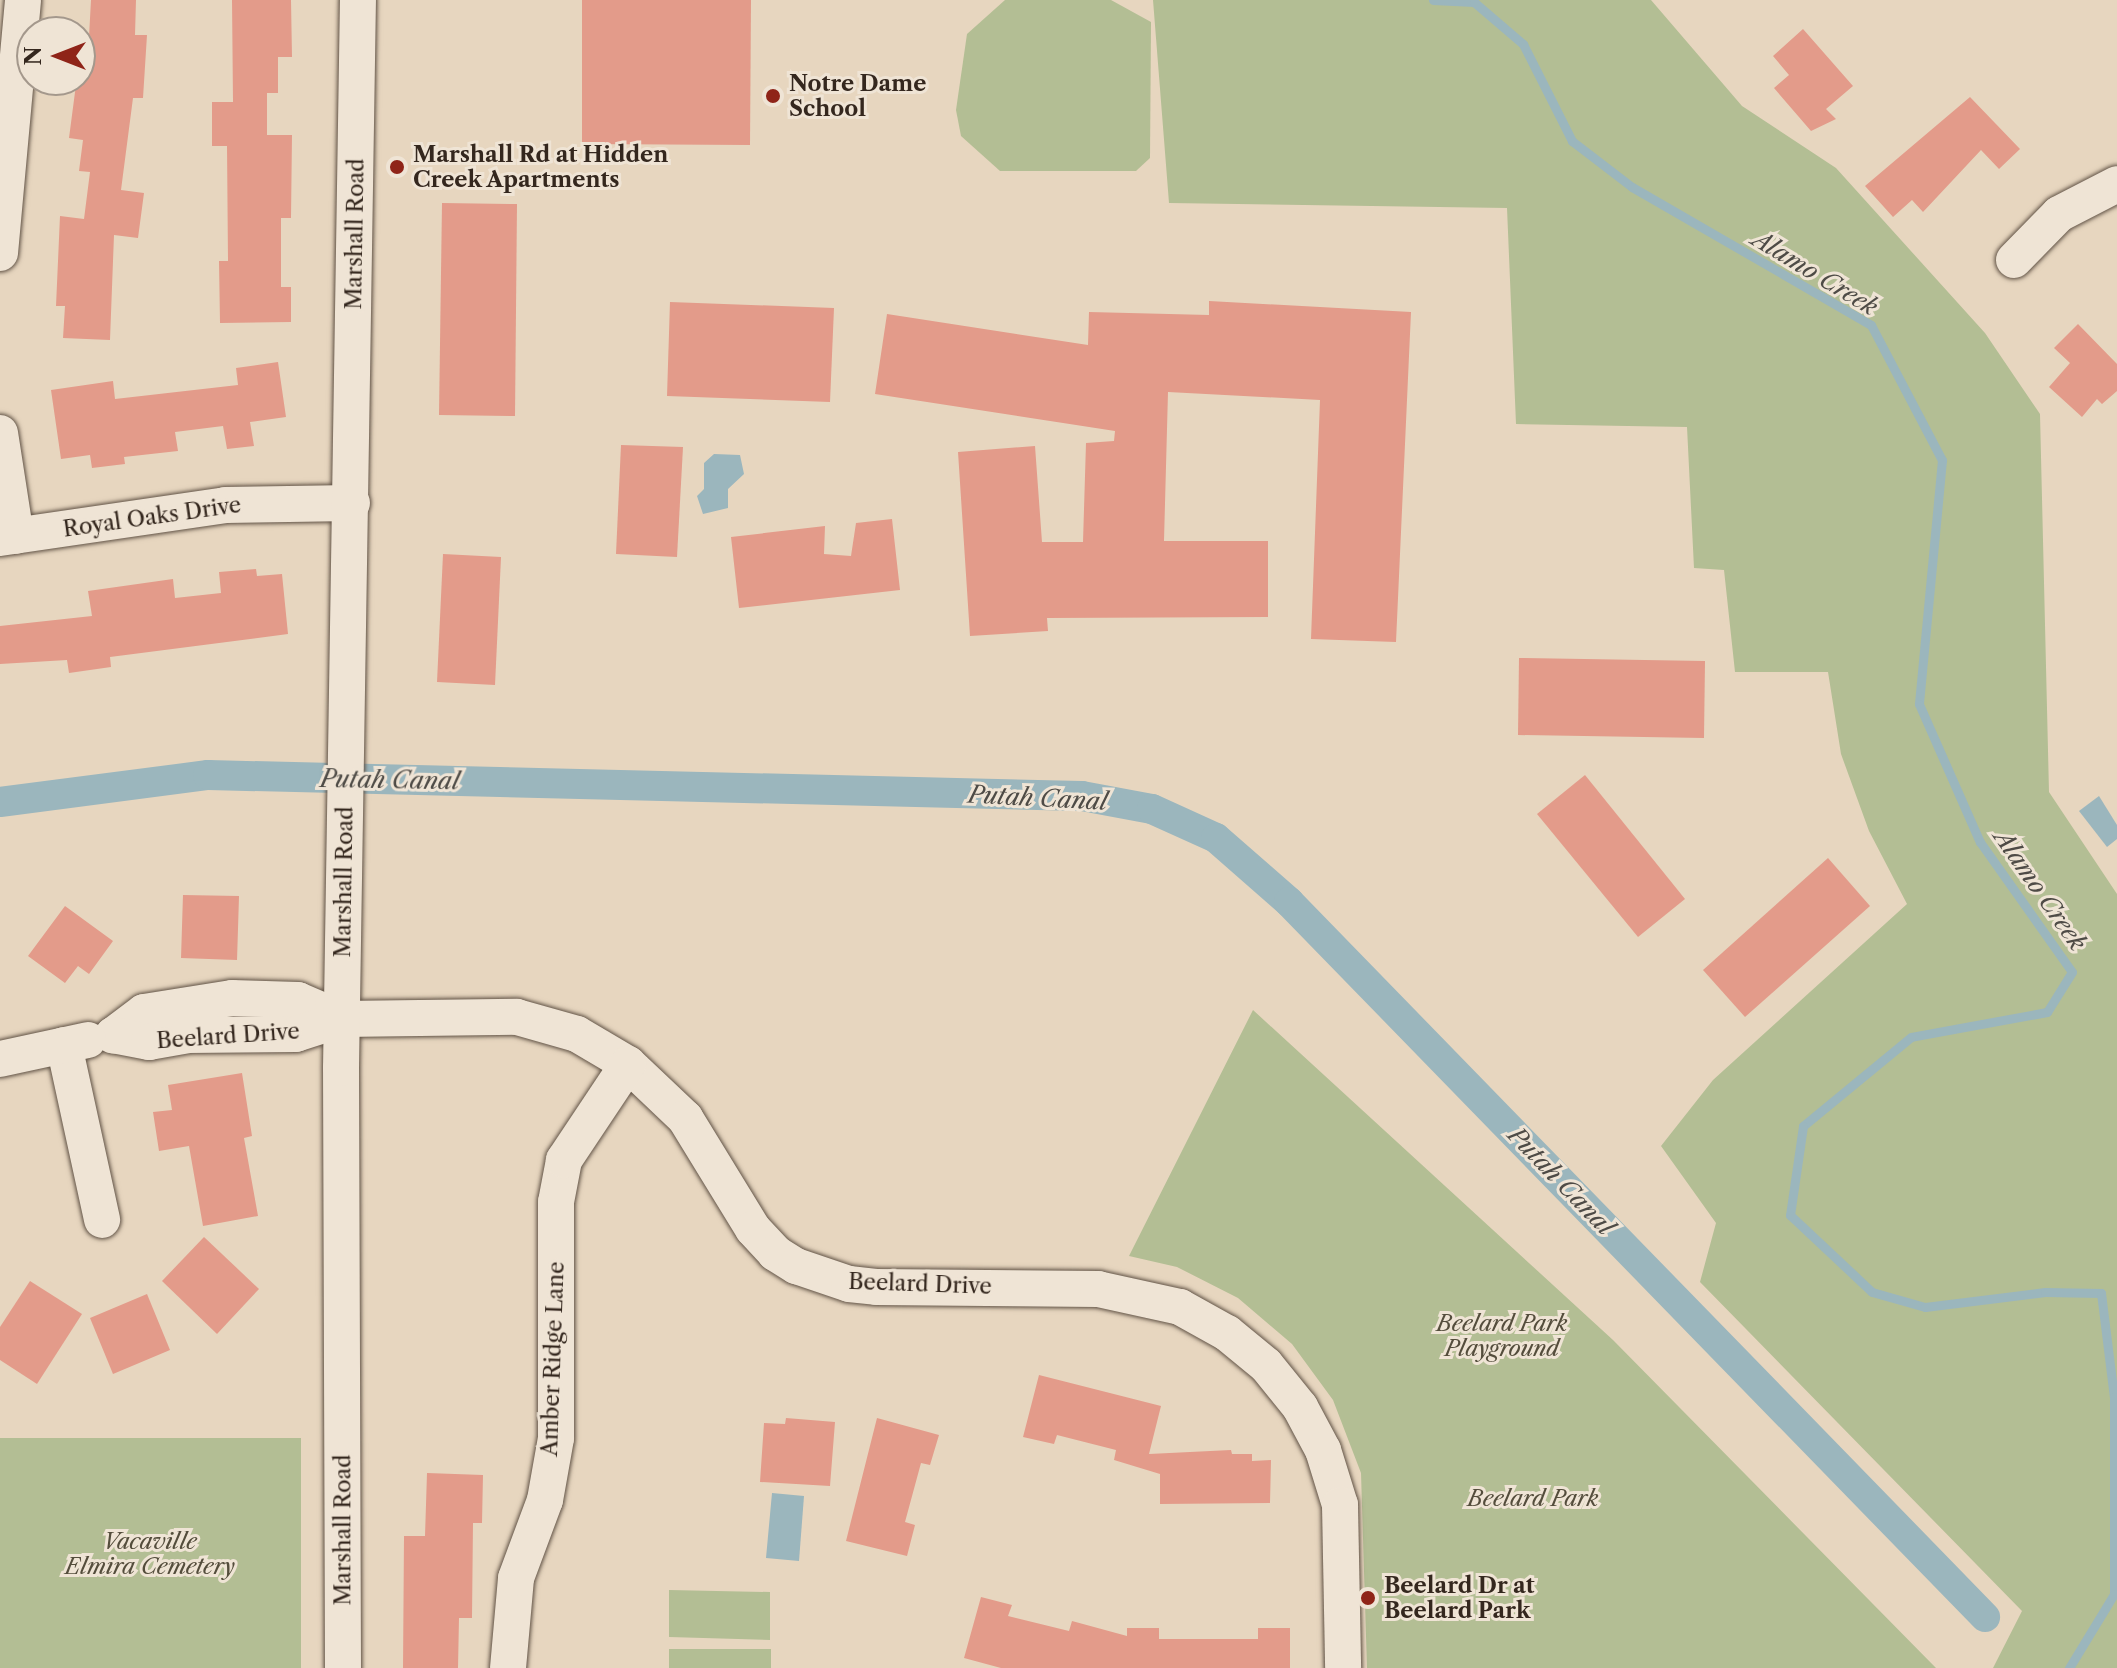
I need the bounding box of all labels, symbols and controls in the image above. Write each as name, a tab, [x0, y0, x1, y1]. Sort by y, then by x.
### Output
north arrow	[16, 16, 96, 96]
text: N	[20, 46, 47, 66]
place label: Notre Dame School	[789, 70, 926, 122]
marker: Notre Dame School	[764, 87, 782, 105]
place label: Marshall Rd at Hidden Creek Apartments	[413, 141, 668, 192]
street label: Marshall Road	[340, 158, 370, 310]
marker: Marshall Rd at Hidden Creek Apartments	[388, 158, 406, 176]
water label: Alamo Creek	[1747, 224, 1883, 322]
street label: Royal Oaks Drive	[61, 491, 243, 543]
water label: Putah Canal	[320, 764, 460, 796]
water label: Putah Canal	[967, 780, 1109, 816]
street label: Marshall Road	[329, 806, 359, 958]
water label: Alamo Creek	[1988, 824, 2092, 956]
street label: Beelard Drive	[155, 1018, 301, 1054]
water label: Putah Canal	[1502, 1121, 1620, 1241]
street label: Amber Ridge Lane	[536, 1261, 570, 1457]
street label: Beelard Drive	[848, 1268, 992, 1300]
park label: Beelard Park Playground	[1437, 1310, 1567, 1362]
street label: Marshall Road	[330, 1454, 356, 1606]
park label: Beelard Park	[1468, 1486, 1598, 1512]
park label: Vacaville Elmira Cemetery	[65, 1528, 235, 1580]
place label: Beelard Dr at Beelard Park	[1384, 1572, 1535, 1624]
marker: Beelard Dr at Beelard Park	[1359, 1589, 1377, 1607]

